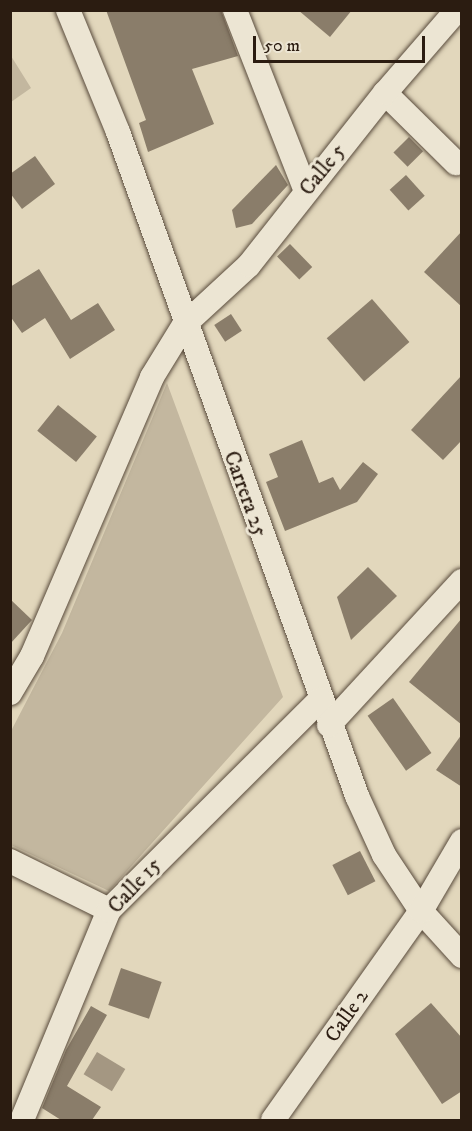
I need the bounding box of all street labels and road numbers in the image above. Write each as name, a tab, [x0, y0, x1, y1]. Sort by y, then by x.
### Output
street label: Calle 5	[295, 139, 351, 201]
street label: Carrera 25	[218, 448, 272, 540]
street label: Calle 15	[103, 853, 167, 919]
street label: Calle 2	[320, 985, 374, 1047]

